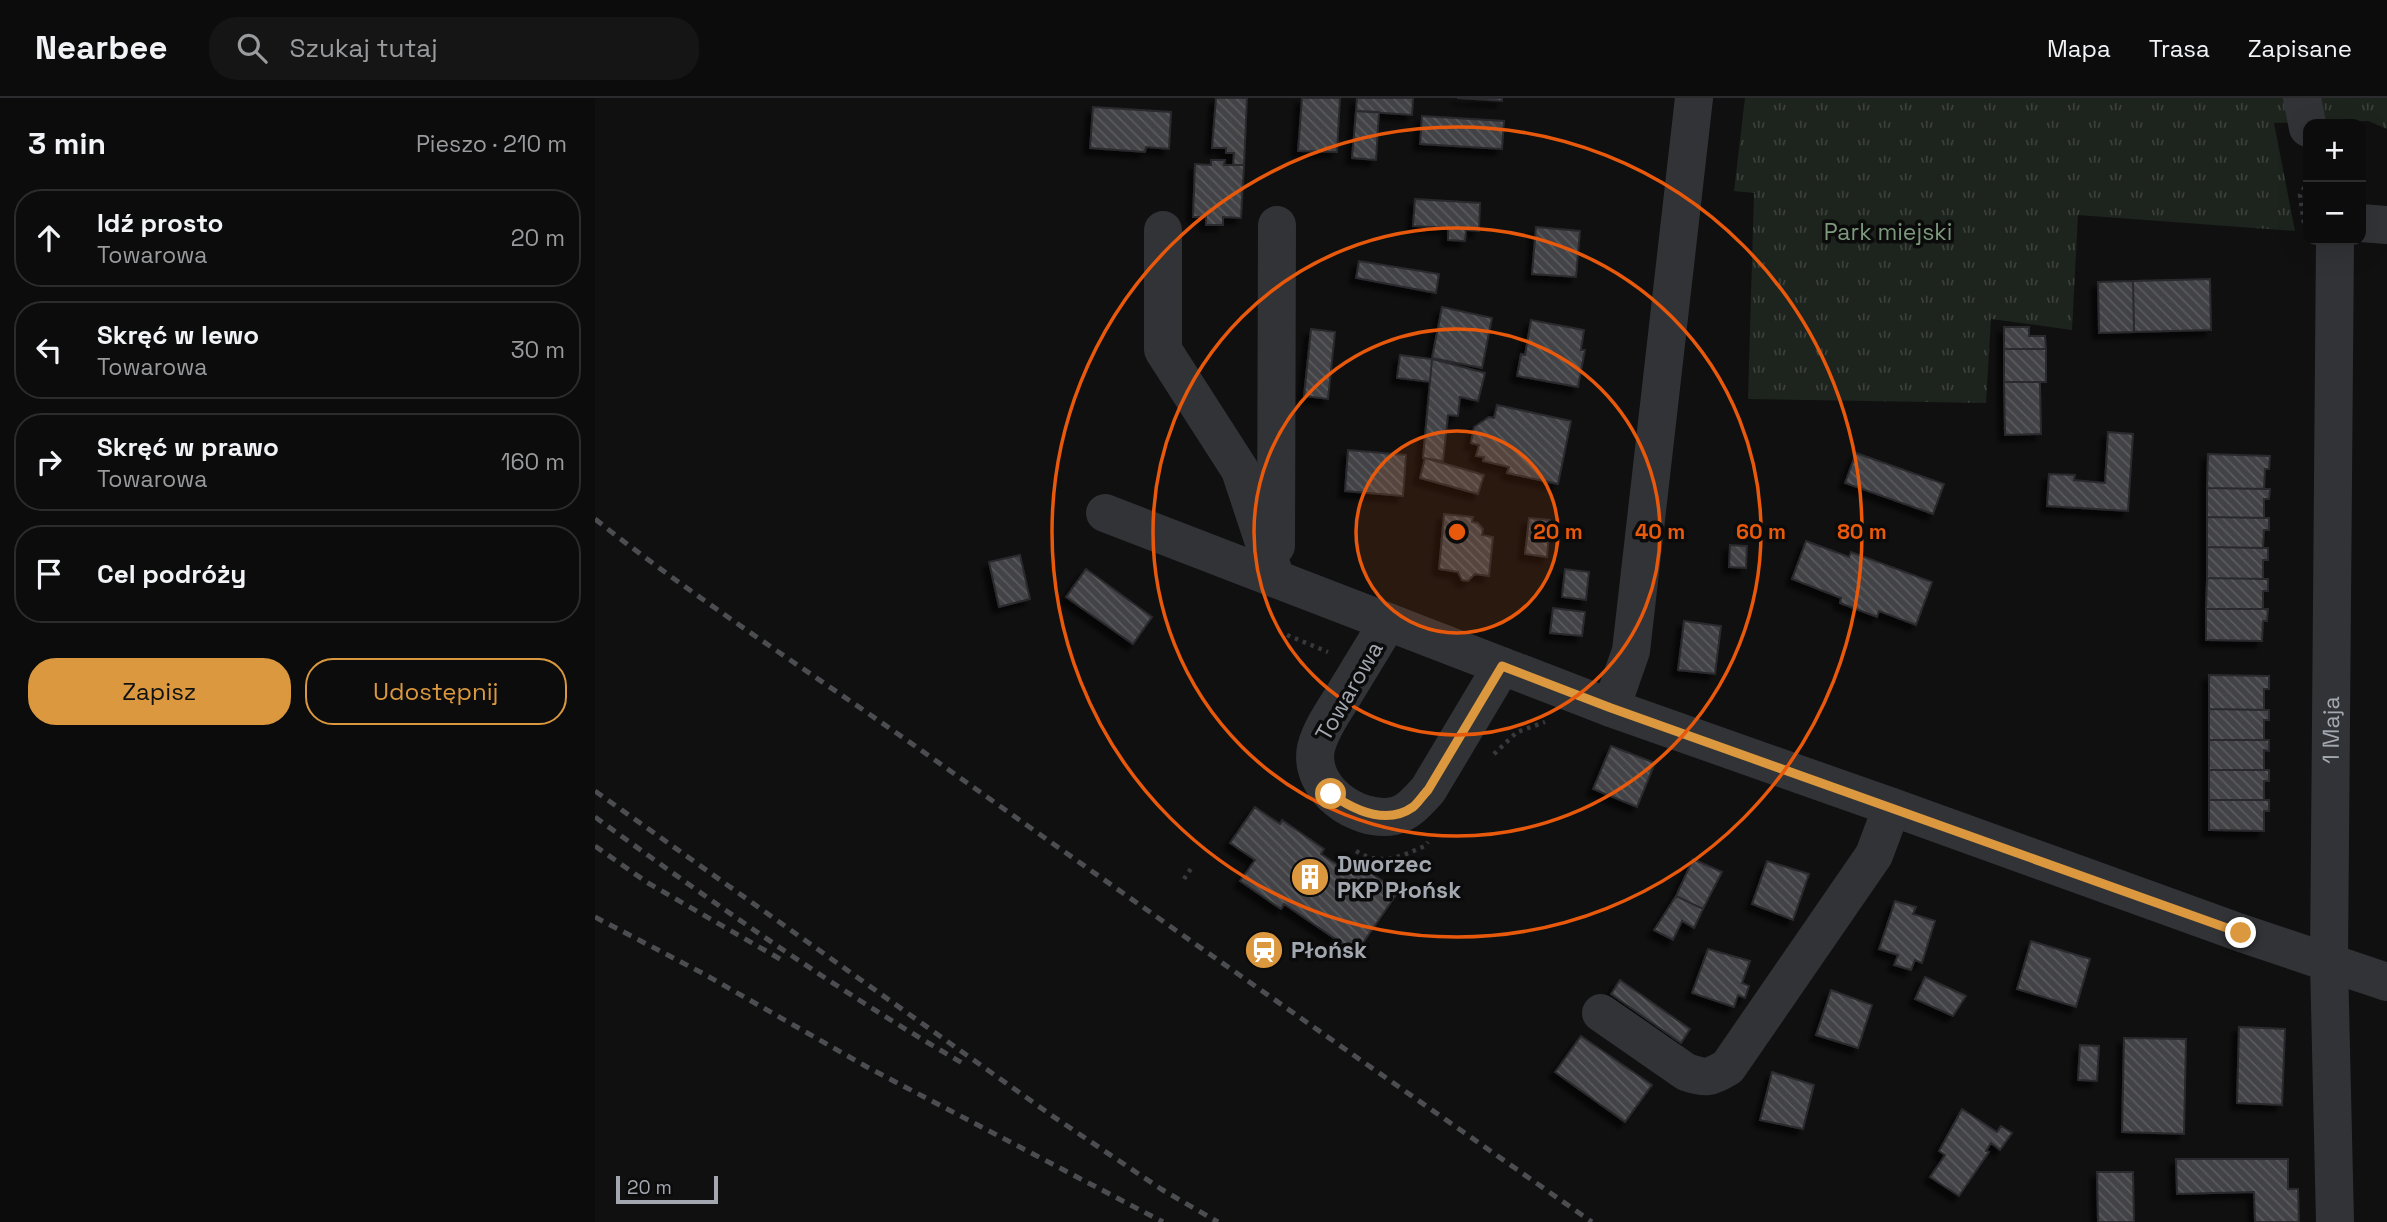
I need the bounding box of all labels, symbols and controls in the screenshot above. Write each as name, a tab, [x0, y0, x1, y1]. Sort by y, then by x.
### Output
search box	[209, 17, 699, 80]
text: Nearbee	[35, 27, 167, 69]
icon: search	[233, 29, 271, 67]
text: Szukaj tutaj	[289, 31, 438, 65]
text: Mapa	[2047, 33, 2111, 64]
text: Trasa	[2149, 33, 2210, 64]
text: Zapisane	[2248, 33, 2352, 64]
map controls	[2303, 119, 2366, 245]
button: +	[2303, 119, 2366, 182]
text: 3 min	[28, 124, 106, 163]
text: Pieszo · 210 m	[416, 129, 567, 159]
button: −	[2303, 182, 2366, 245]
text: Idź prosto	[97, 206, 224, 240]
park label: Park miejski	[1824, 217, 1952, 247]
icon: ahead	[30, 219, 68, 257]
text: 20 m	[511, 223, 565, 253]
text: Towarowa	[97, 240, 207, 270]
text: Skręć w lewo	[97, 318, 259, 352]
icon: left	[30, 331, 68, 369]
text: 30 m	[511, 335, 565, 365]
text: Towarowa	[97, 352, 207, 382]
text: Skręć w prawo	[97, 430, 279, 464]
icon: right	[30, 443, 68, 481]
text: 160 m	[501, 447, 565, 477]
text: Towarowa	[97, 464, 207, 494]
text: 20 m	[1533, 518, 1583, 545]
text: 40 m	[1635, 518, 1685, 545]
text: 60 m	[1736, 518, 1786, 545]
text: 80 m	[1837, 518, 1887, 545]
centre of rings	[1445, 520, 1469, 544]
icon: arrive	[30, 555, 68, 593]
text: Cel podróży	[97, 557, 246, 591]
street label: Towarowa	[1308, 636, 1390, 746]
button: Zapisz	[28, 658, 291, 725]
button: Udostępnij	[305, 658, 567, 725]
street label: 1 Maja	[2316, 696, 2346, 764]
route start	[1315, 778, 1346, 809]
place label: Dworzec PKP Płońsk	[1337, 849, 1461, 905]
building icon: Dworzec PKP Płońsk	[1289, 856, 1331, 898]
route end	[2225, 917, 2256, 948]
station icon: Płońsk	[1243, 929, 1285, 971]
place label: Płońsk	[1291, 935, 1367, 965]
scale bar	[616, 1173, 717, 1205]
text: 20 m	[627, 1175, 672, 1200]

